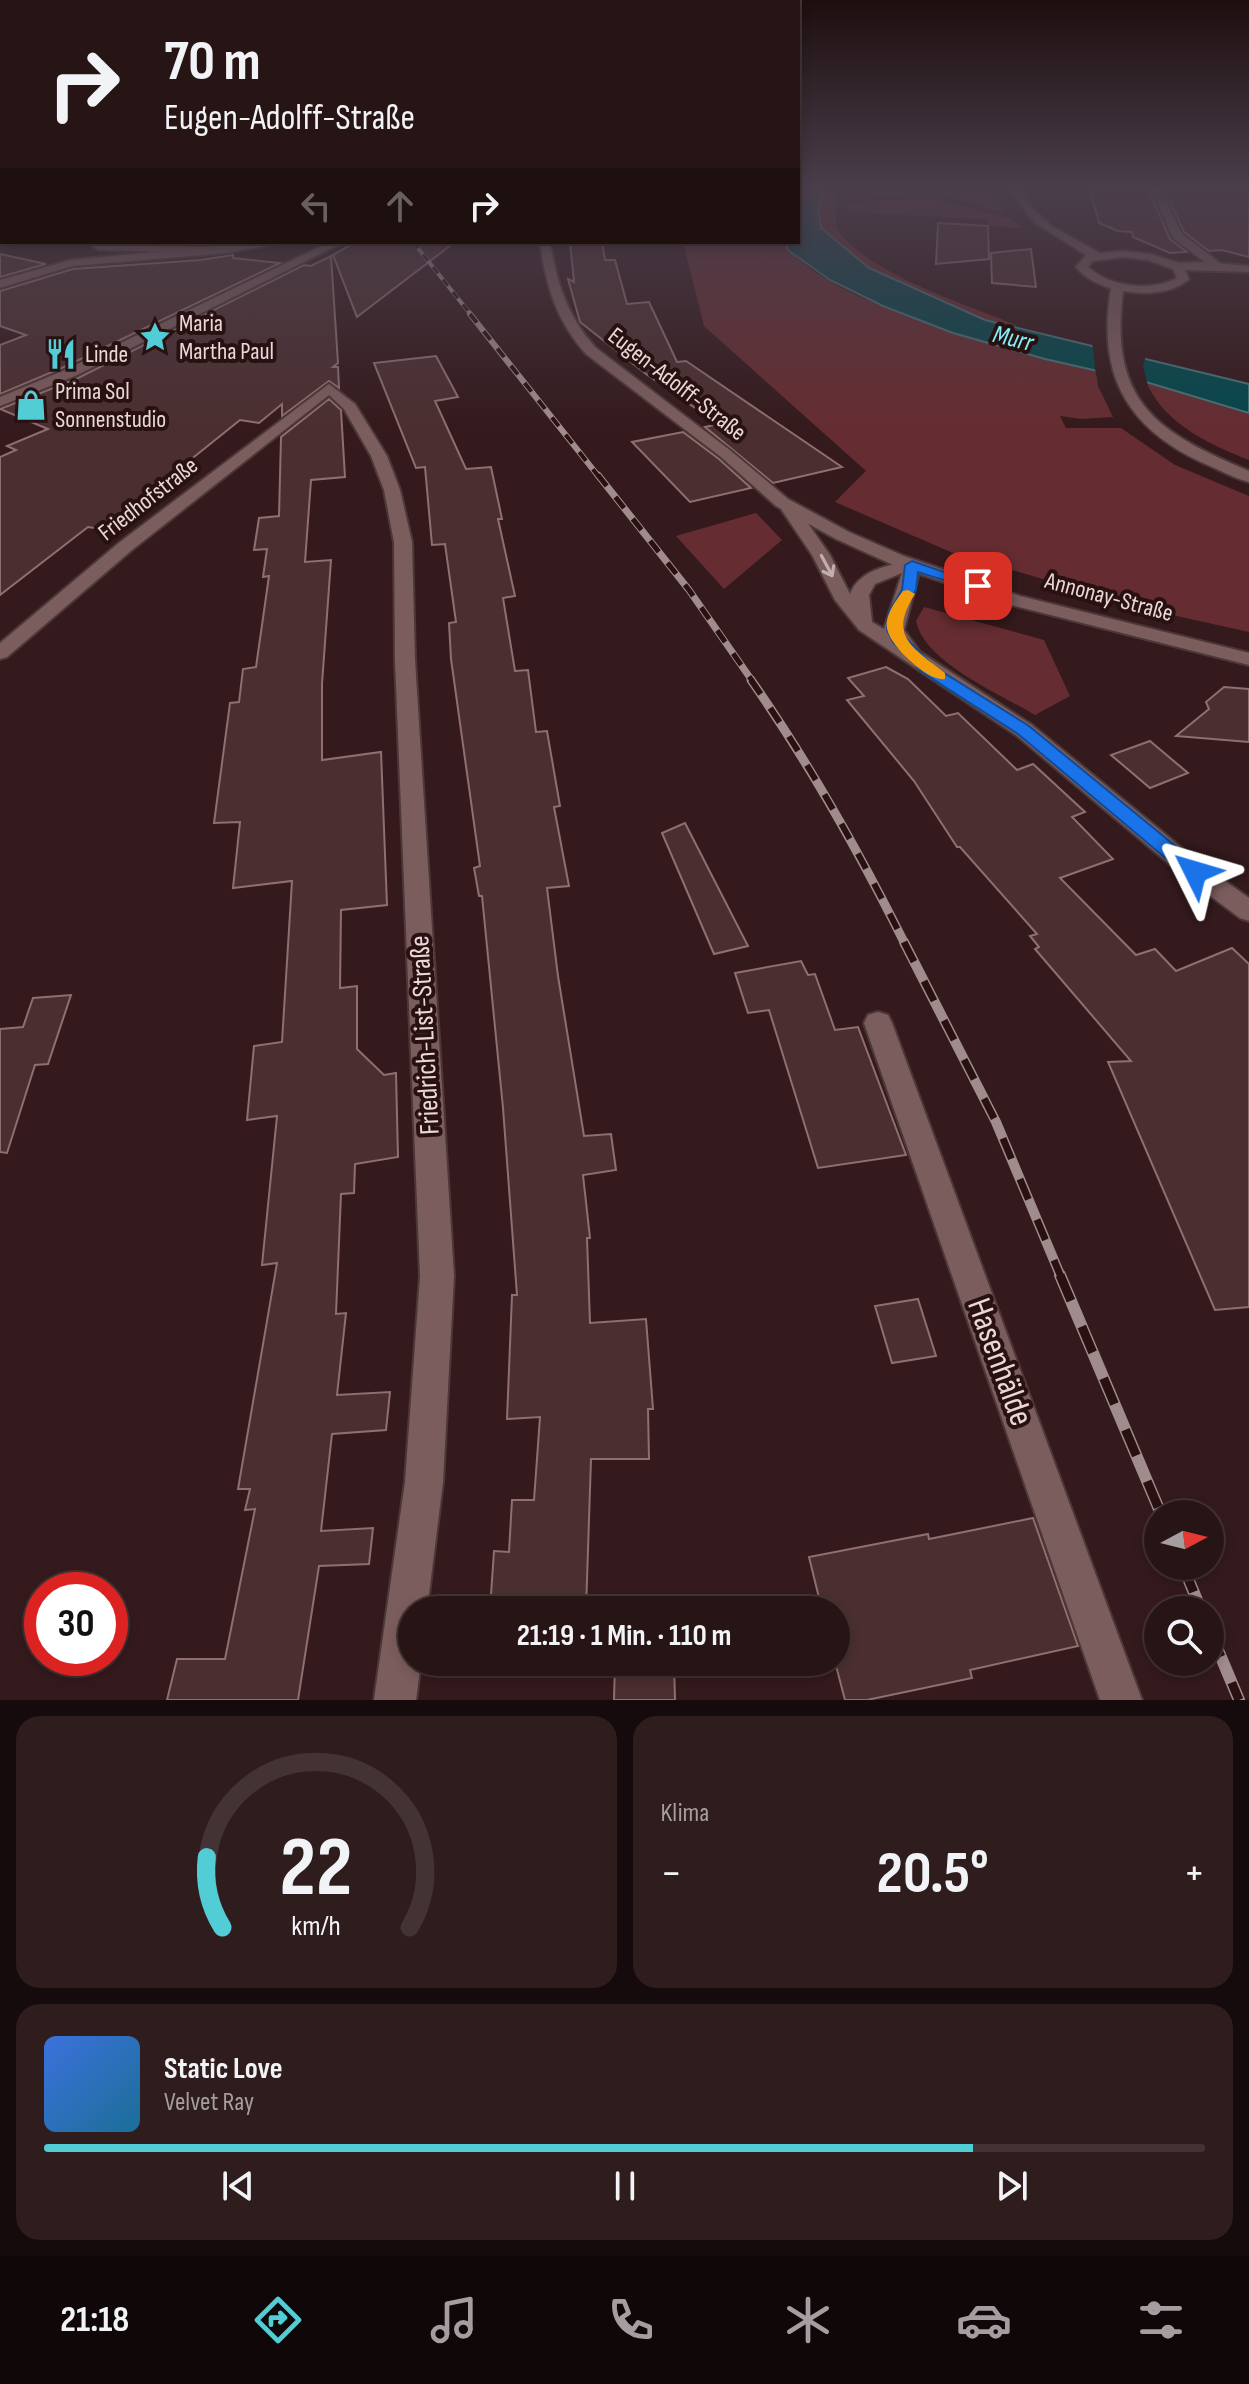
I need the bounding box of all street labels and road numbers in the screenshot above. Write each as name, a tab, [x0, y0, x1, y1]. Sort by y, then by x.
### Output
street label: Eugen-Adolff-Straße	[602, 321, 752, 447]
street label: Friedhofstraße	[92, 451, 204, 547]
street label: Annonay-Straße	[1041, 566, 1176, 628]
street label: Friedrich-List-Straße	[403, 934, 447, 1136]
street label: Hasenhälde	[958, 1293, 1042, 1431]

